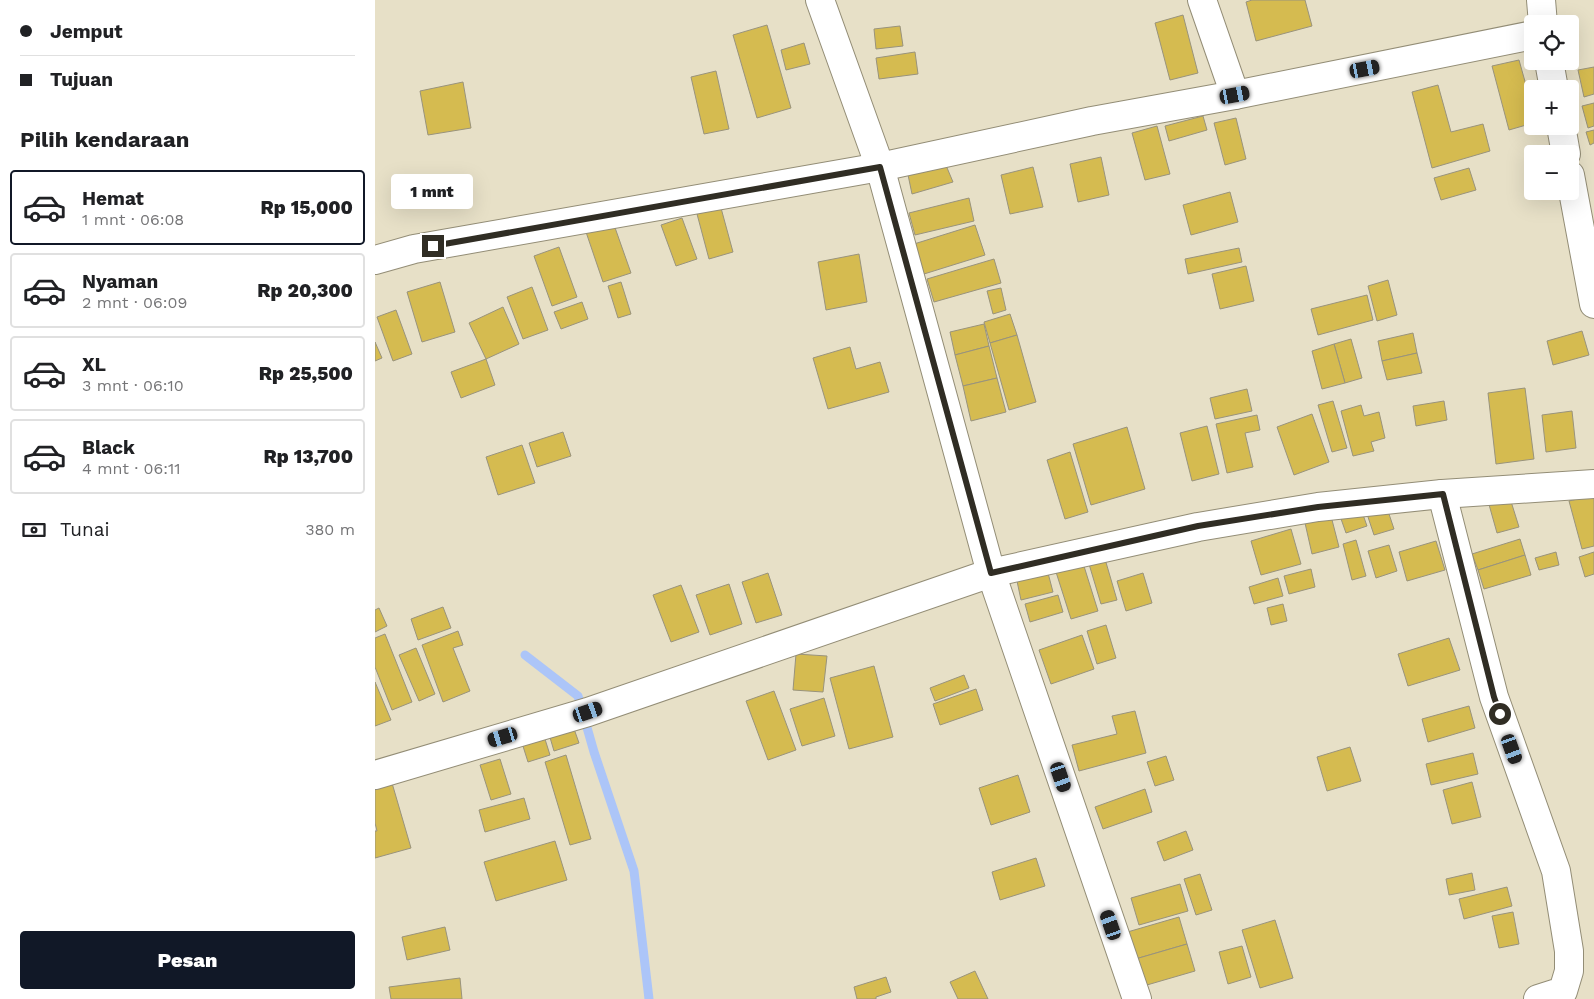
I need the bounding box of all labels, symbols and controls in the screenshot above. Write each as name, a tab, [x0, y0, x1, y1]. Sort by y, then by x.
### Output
map controls	[1524, 15, 1579, 200]
button: locate	[1524, 15, 1579, 70]
text: Jemput	[50, 20, 123, 43]
car	[1348, 59, 1381, 79]
text: Tujuan	[50, 68, 113, 91]
button: +	[1524, 80, 1579, 135]
car	[1218, 85, 1251, 105]
text: Pilih kendaraan	[20, 127, 189, 152]
button: −	[1524, 145, 1579, 200]
callout: 1 mnt	[392, 174, 474, 208]
text: 1 mnt	[410, 182, 454, 201]
icon: car	[22, 185, 67, 230]
text: Hemat	[82, 187, 144, 210]
text: Rp 15,000	[261, 196, 353, 219]
text: 1 mnt · 06:08	[82, 210, 184, 229]
route end	[422, 235, 444, 257]
icon: car	[22, 268, 67, 313]
text: Nyaman	[82, 270, 158, 293]
text: Rp 20,300	[257, 279, 353, 302]
text: 2 mnt · 06:09	[82, 293, 187, 312]
icon: car	[22, 351, 67, 396]
text: XL	[82, 353, 106, 376]
text: Rp 25,500	[259, 362, 353, 385]
text: 3 mnt · 06:10	[82, 376, 184, 395]
icon: car	[22, 434, 67, 479]
text: Black	[82, 436, 135, 459]
text: Rp 13,700	[264, 445, 353, 468]
text: 4 mnt · 06:11	[82, 459, 180, 478]
icon: cash	[20, 516, 48, 544]
text: Tunai	[60, 518, 110, 541]
text: 380 m	[305, 520, 355, 539]
car	[571, 700, 604, 724]
route start	[1489, 703, 1511, 725]
car	[486, 725, 519, 749]
car	[1499, 732, 1524, 766]
car	[1049, 760, 1072, 794]
car	[1099, 908, 1122, 942]
button: Pesan	[20, 931, 355, 989]

